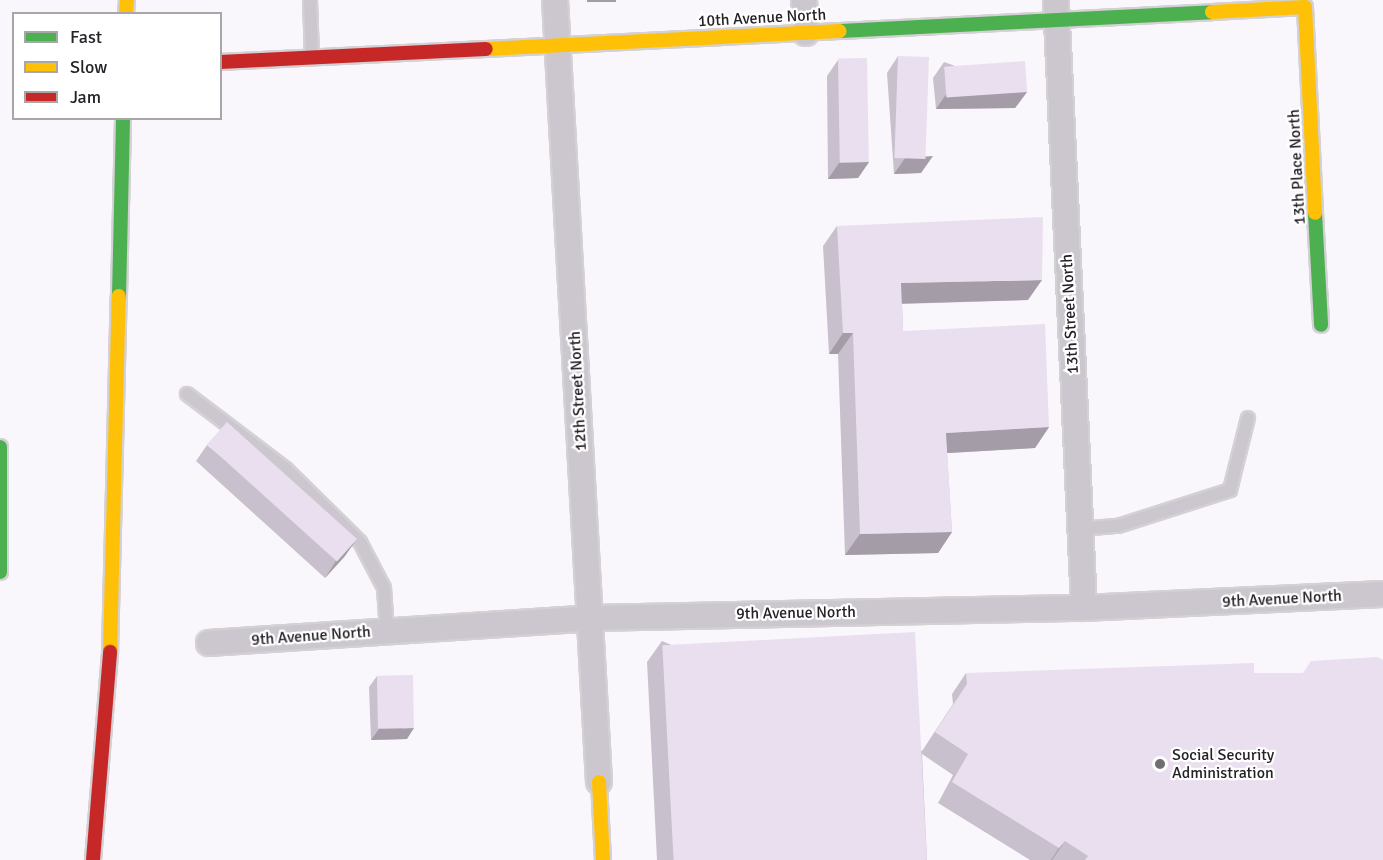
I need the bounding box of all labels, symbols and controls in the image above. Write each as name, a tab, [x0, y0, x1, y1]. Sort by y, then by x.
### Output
street label: 10th Avenue North	[697, 5, 827, 31]
legend	[12, 12, 222, 120]
text: Fast	[70, 26, 102, 48]
text: Slow	[70, 56, 107, 78]
text: Jam	[70, 86, 101, 108]
street label: 13th Place North	[1284, 109, 1310, 225]
street label: 13th Street North	[1057, 254, 1083, 374]
street label: 12th Street North	[565, 331, 591, 451]
street label: 9th Avenue North	[1222, 586, 1342, 612]
street label: 9th Avenue North	[736, 602, 856, 624]
street label: 9th Avenue North	[251, 622, 371, 650]
place label: Social Security Administration	[1172, 745, 1274, 783]
marker: Social Security Administration	[1153, 757, 1167, 771]

